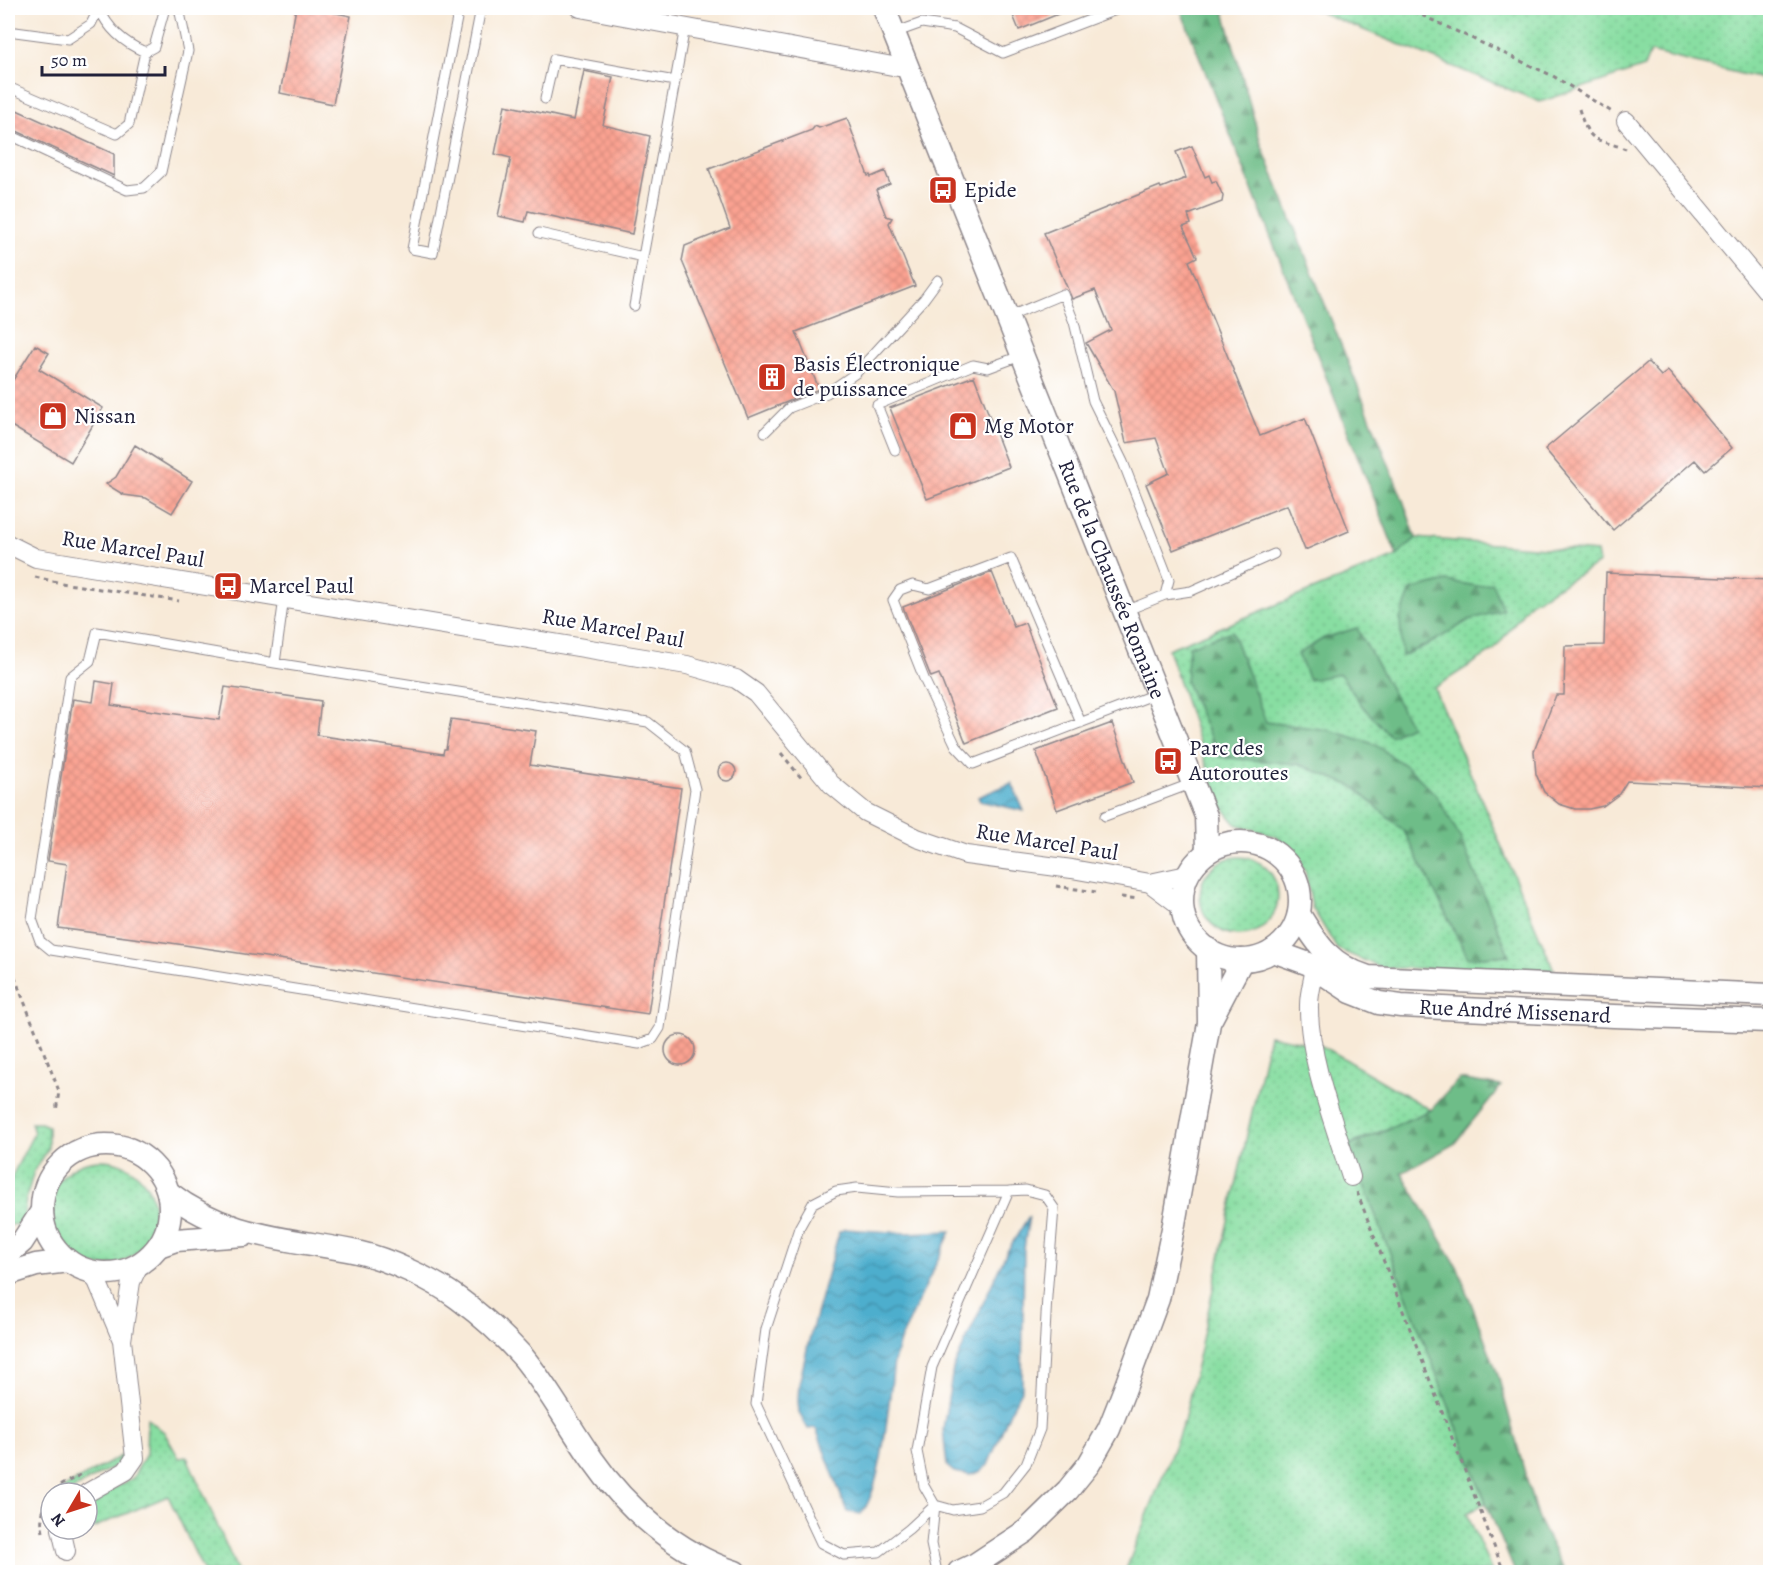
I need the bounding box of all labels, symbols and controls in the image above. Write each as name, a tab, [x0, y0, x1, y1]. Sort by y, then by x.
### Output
scale bar	[42, 39, 165, 77]
text: 50 m	[51, 48, 87, 72]
bus stop icon: Epide	[927, 174, 959, 206]
place label: Epide	[964, 175, 1017, 205]
place label: Basis Électronique de puissance	[793, 349, 960, 404]
building icon: Basis Électronique de puissance	[756, 361, 788, 393]
shop icon: Nissan	[37, 400, 69, 432]
place label: Nissan	[74, 401, 136, 431]
shop icon: Mg Motor	[947, 410, 979, 442]
place label: Mg Motor	[984, 411, 1074, 441]
street label: Rue de la Chaussée Romaine	[1051, 455, 1173, 703]
street label: Rue Marcel Paul	[60, 523, 206, 575]
bus stop icon: Marcel Paul	[212, 570, 244, 602]
place label: Marcel Paul	[249, 571, 354, 601]
street label: Rue Marcel Paul	[540, 601, 686, 655]
place label: Parc des Autoroutes	[1188, 733, 1289, 788]
bus stop icon: Parc des Autoroutes	[1152, 745, 1184, 777]
street label: Rue Marcel Paul	[974, 816, 1120, 868]
street label: Rue André Missenard	[1418, 992, 1612, 1031]
north arrow	[39, 1481, 99, 1541]
text: N	[46, 1508, 70, 1531]

